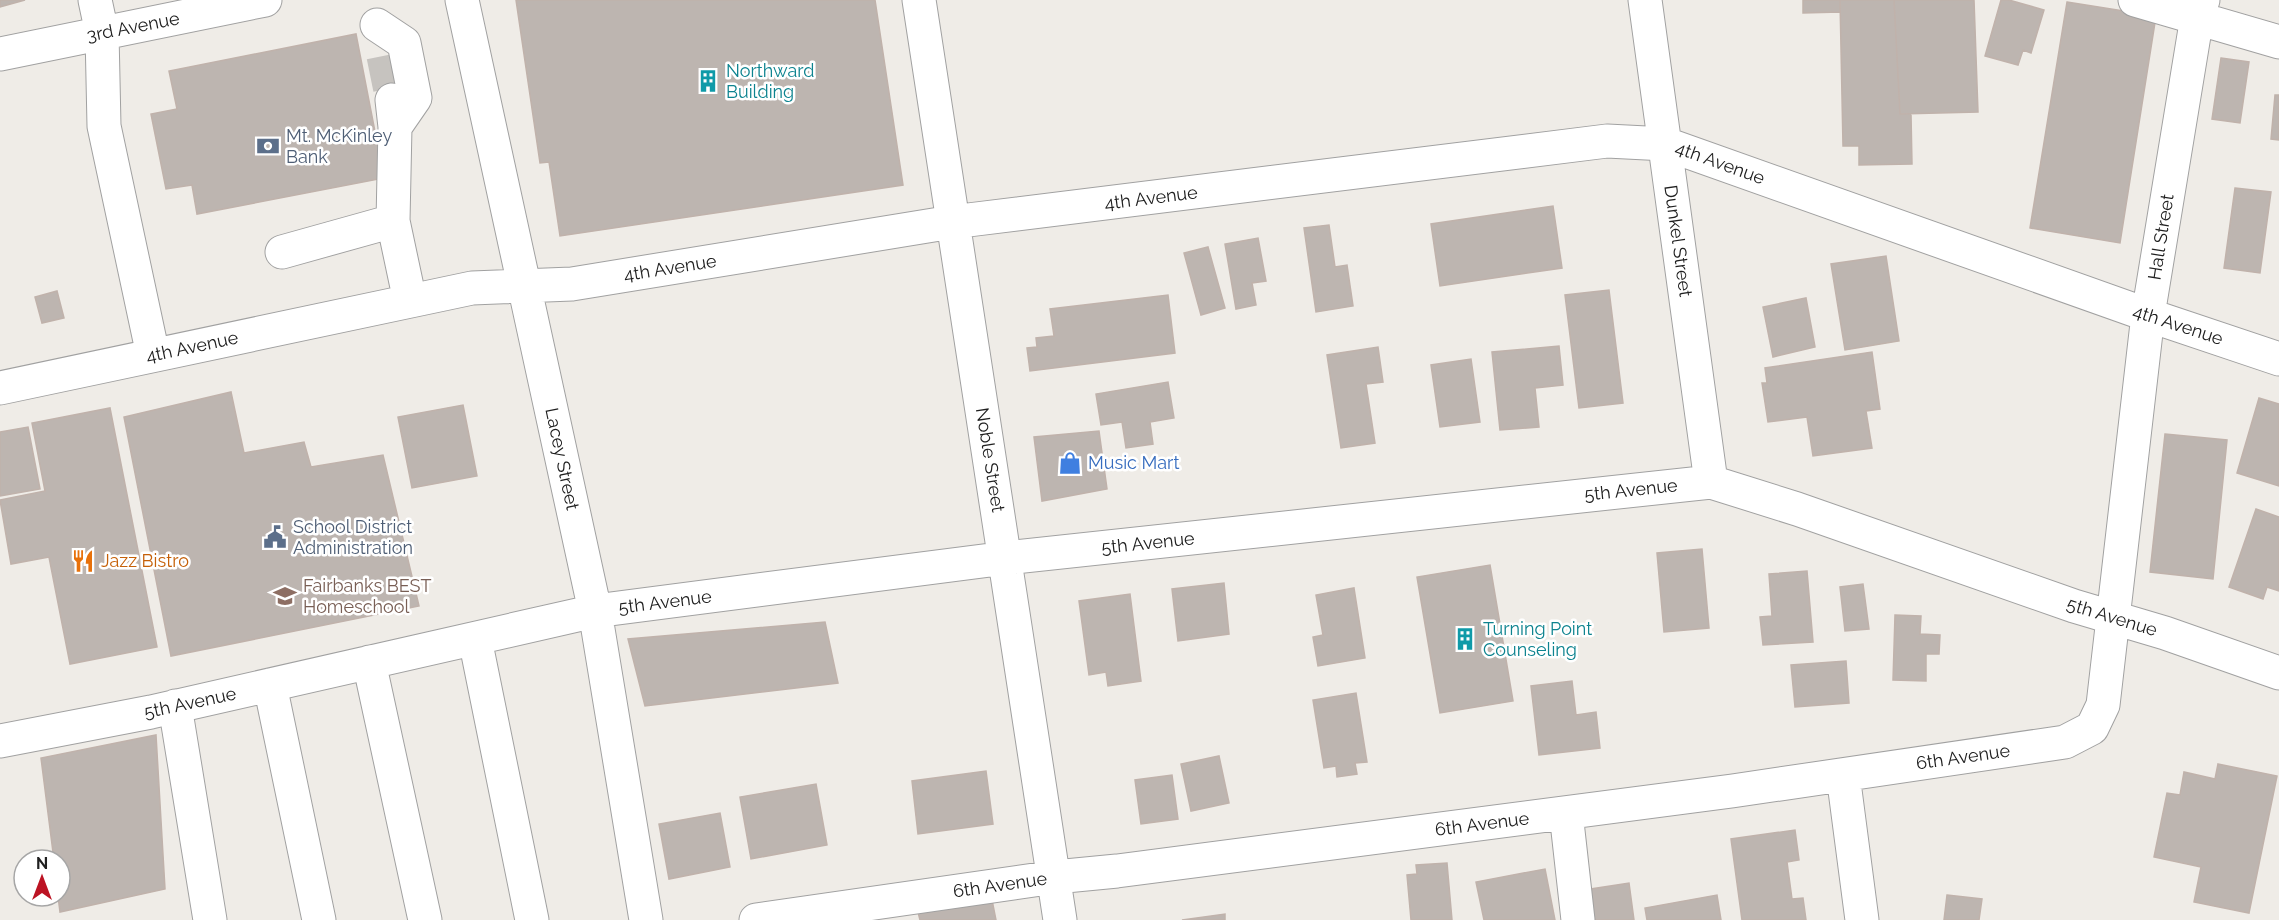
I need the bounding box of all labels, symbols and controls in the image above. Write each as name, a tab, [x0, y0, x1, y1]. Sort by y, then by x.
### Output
street label: 3rd Avenue	[85, 7, 181, 46]
place label: Northward Building	[726, 60, 815, 102]
building icon: Northward Building	[695, 68, 721, 94]
place label: Mt. McKinley Bank	[286, 125, 392, 167]
bank icon: Mt. McKinley Bank	[255, 133, 281, 159]
street label: 4th Avenue	[1673, 137, 1768, 189]
street label: 4th Avenue	[1103, 181, 1199, 214]
street label: Dunkel Street	[1660, 184, 1697, 298]
street label: Hall Street	[2143, 192, 2178, 281]
street label: 4th Avenue	[622, 250, 718, 285]
street label: 4th Avenue	[2130, 300, 2226, 349]
street label: 4th Avenue	[144, 326, 240, 367]
street label: Lacey Street	[541, 406, 584, 512]
street label: Noble Street	[972, 406, 1009, 514]
shop icon: Music Mart	[1057, 450, 1083, 476]
place label: Music Mart	[1088, 452, 1179, 473]
street label: 5th Avenue	[1583, 474, 1679, 505]
place label: School District Administration	[293, 516, 413, 558]
public building icon: School District Administration	[262, 524, 288, 550]
street label: 5th Avenue	[1100, 527, 1196, 558]
restaurant icon: Jazz Bistro	[70, 548, 96, 574]
place label: Jazz Bistro	[101, 550, 189, 571]
place label: Fairbanks BEST Homeschool	[303, 575, 431, 617]
school or university icon: Fairbanks BEST Homeschool	[272, 583, 298, 609]
street label: 5th Avenue	[617, 585, 713, 618]
street label: 5th Avenue	[2064, 593, 2160, 640]
place label: Turning Point Counseling	[1483, 618, 1592, 660]
building icon: Turning Point Counseling	[1452, 626, 1478, 652]
street label: 5th Avenue	[142, 682, 238, 723]
street label: 6th Avenue	[1915, 739, 2012, 773]
street label: 6th Avenue	[1434, 807, 1531, 840]
north arrow	[12, 848, 72, 908]
text: N	[36, 854, 48, 873]
street label: 6th Avenue	[952, 867, 1049, 901]

